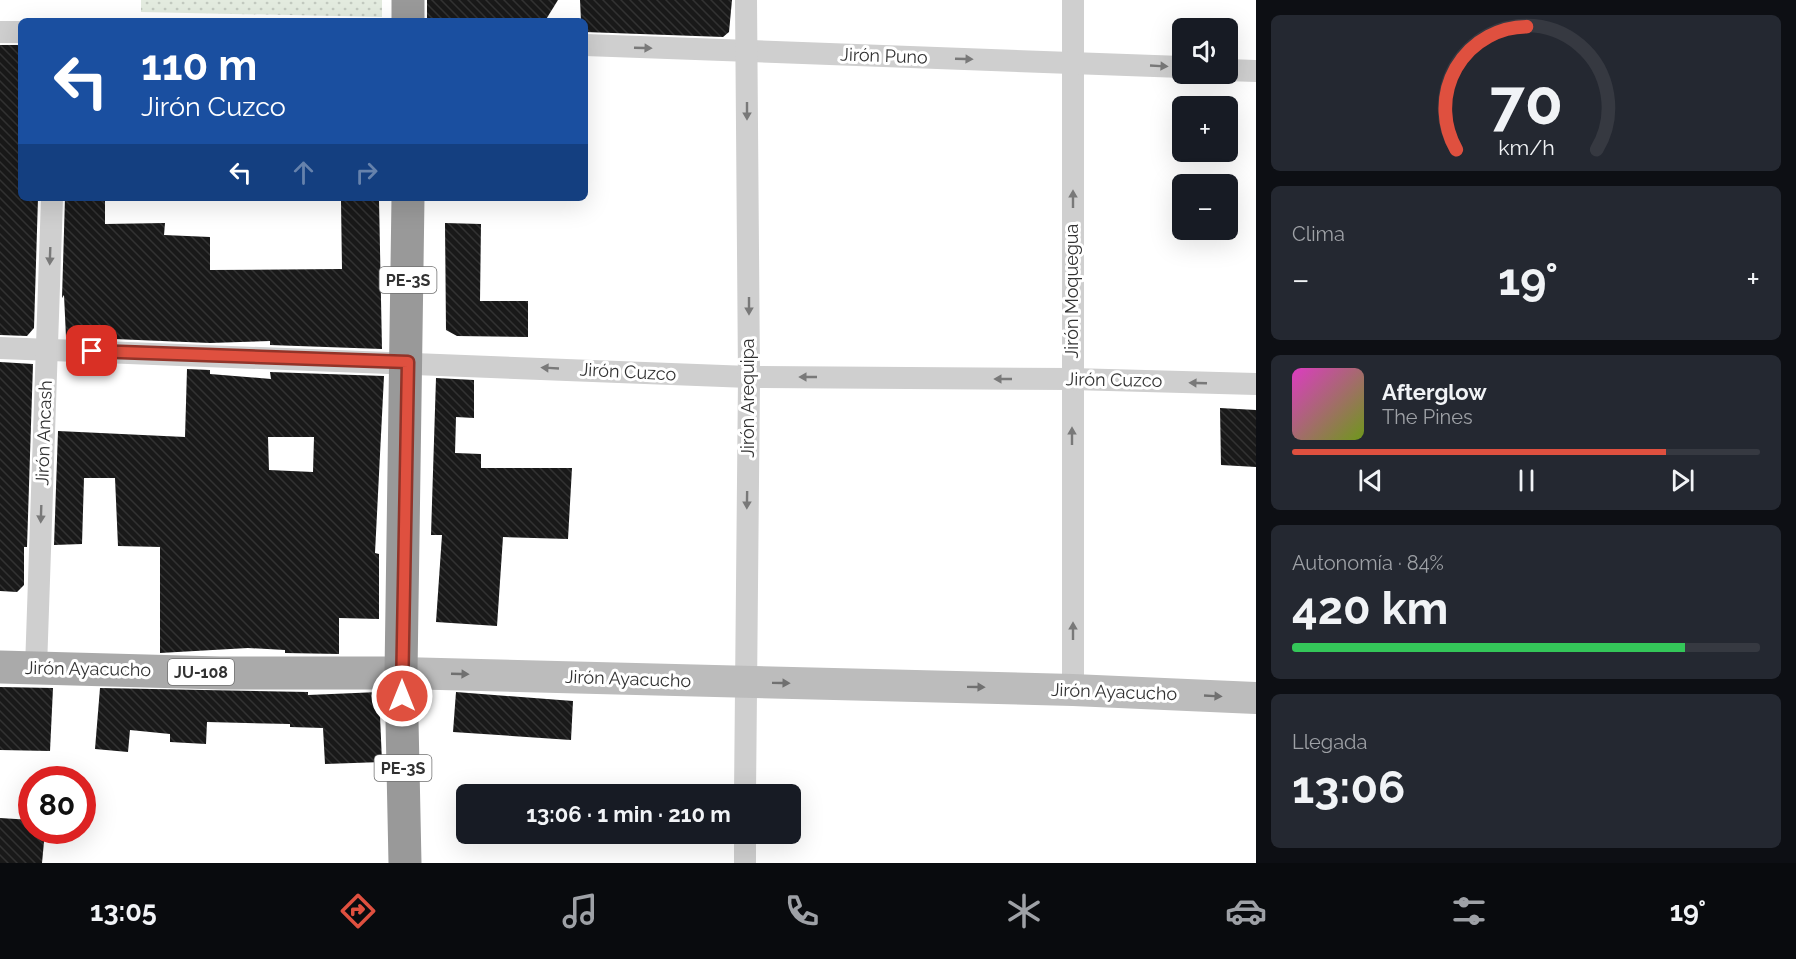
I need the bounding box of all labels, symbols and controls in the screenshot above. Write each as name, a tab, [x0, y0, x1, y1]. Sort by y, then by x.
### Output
map controls	[1172, 18, 1238, 240]
button: sound	[1172, 18, 1238, 84]
text: 110 m	[141, 41, 257, 90]
icon: left	[42, 42, 120, 120]
one-way arrow	[634, 43, 653, 52]
street label: Jirón Puno	[840, 43, 928, 68]
one-way arrow	[955, 54, 974, 63]
one-way arrow	[1150, 62, 1169, 71]
text: 70	[1489, 65, 1563, 139]
text: Jirón Cuzco	[141, 91, 286, 122]
button: +	[1172, 96, 1238, 162]
one-way arrow	[742, 101, 752, 120]
text: km/h	[1498, 135, 1554, 160]
icon: left	[224, 156, 257, 189]
icon: ahead	[287, 156, 320, 189]
icon: right	[350, 156, 383, 189]
button: −	[1172, 174, 1238, 240]
one-way arrow	[1068, 190, 1078, 209]
text: Clima	[1292, 222, 1345, 246]
street label: Jirón Moquegua	[1061, 224, 1082, 358]
one-way arrow	[45, 247, 54, 266]
text: 19°	[1498, 253, 1558, 306]
text: −	[1292, 260, 1310, 299]
text: +	[1746, 260, 1760, 299]
road number: PE-3S	[380, 267, 436, 293]
one-way arrow	[744, 296, 754, 315]
pin	[66, 325, 117, 376]
icon: arrive	[75, 334, 108, 367]
street label: Jirón Arequipa	[737, 338, 758, 458]
street label: Jirón Cuzco	[579, 358, 677, 385]
one-way arrow	[540, 364, 559, 373]
street label: Jirón Cuzco	[1066, 368, 1163, 391]
one-way arrow	[798, 373, 817, 382]
one-way arrow	[993, 374, 1012, 384]
one-way arrow	[1188, 378, 1207, 387]
text: Afterglow	[1382, 379, 1487, 405]
street label: Jirón Ancash	[31, 380, 56, 486]
text: The Pines	[1382, 405, 1473, 429]
one-way arrow	[1067, 427, 1077, 446]
icon: previous	[1354, 464, 1387, 497]
icon: pause	[1510, 464, 1543, 497]
icon: next	[1666, 464, 1699, 497]
one-way arrow	[742, 491, 752, 510]
one-way arrow	[36, 505, 46, 524]
text: Autonomía · 84%	[1292, 551, 1444, 575]
text: 420 km	[1292, 582, 1449, 635]
one-way arrow	[1068, 622, 1078, 641]
street label: Jirón Ayacucho	[25, 657, 152, 680]
road number: JU-108	[168, 659, 234, 685]
position arrow	[370, 664, 434, 728]
street label: Jirón Ayacucho	[565, 666, 692, 691]
one-way arrow	[450, 670, 469, 679]
one-way arrow	[771, 678, 790, 688]
street label: Jirón Ayacucho	[1051, 679, 1178, 704]
one-way arrow	[966, 683, 985, 692]
one-way arrow	[1203, 691, 1222, 700]
text: Llegada	[1292, 730, 1367, 754]
road number: PE-3S	[374, 755, 432, 781]
text: 13:06	[1292, 761, 1405, 814]
speed limit sign: 80	[18, 766, 96, 844]
text: 13:06 · 1 min · 210 m	[526, 801, 731, 827]
icon: directions	[337, 890, 379, 932]
icon: music	[559, 890, 601, 932]
icon: phone	[781, 890, 823, 932]
icon: climate	[1003, 890, 1045, 932]
icon: car	[1225, 890, 1267, 932]
icon: filters	[1448, 890, 1490, 932]
text: 13:05	[90, 896, 157, 927]
text: 19°	[1670, 896, 1706, 927]

